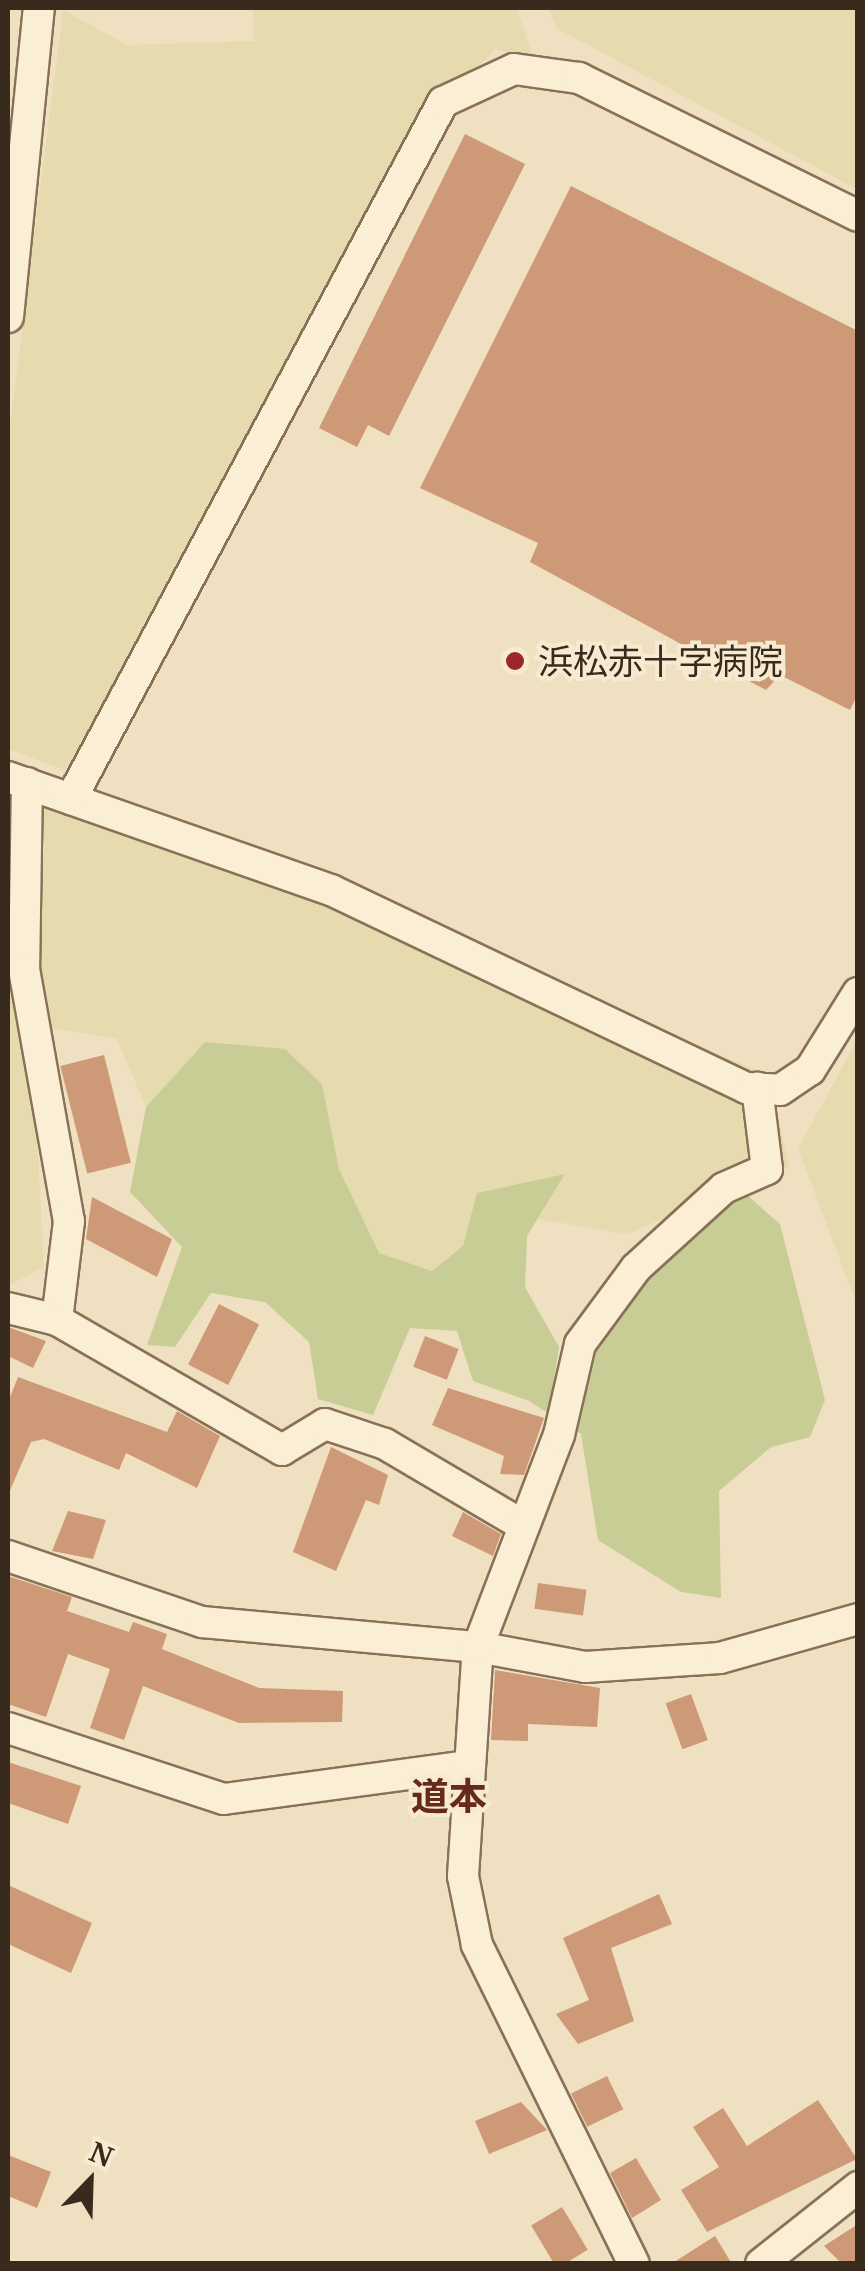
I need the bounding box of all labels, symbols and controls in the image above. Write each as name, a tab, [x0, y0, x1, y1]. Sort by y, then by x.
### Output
place label: 浜松赤十字病院	[538, 640, 783, 682]
marker: 浜松赤十字病院	[502, 648, 528, 674]
district label: 道本	[411, 1773, 487, 1819]
north arrow	[40, 2131, 140, 2231]
text: N	[84, 2132, 119, 2175]

